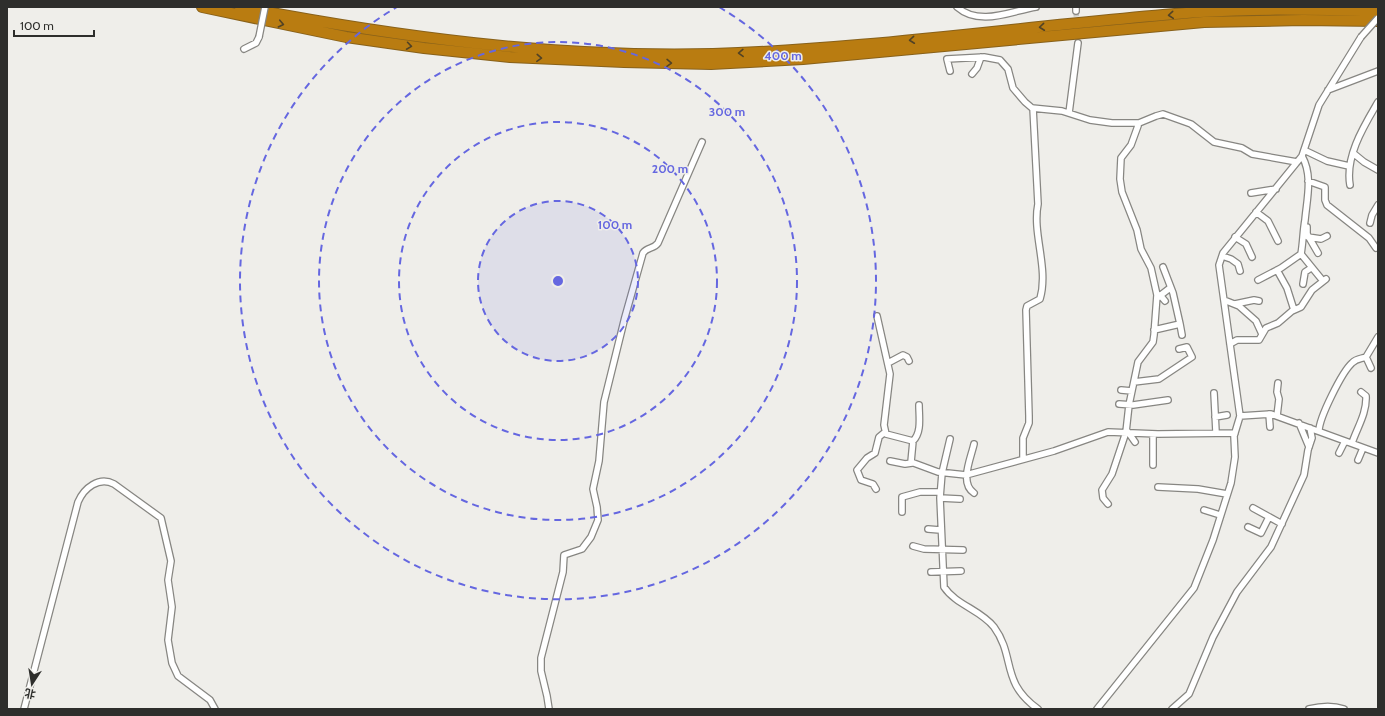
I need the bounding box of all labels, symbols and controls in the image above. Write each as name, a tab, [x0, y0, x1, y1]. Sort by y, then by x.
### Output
one-way arrow	[1168, 10, 1174, 19]
scale bar	[14, 12, 94, 38]
text: 100 m	[20, 18, 54, 33]
one-way arrow	[278, 19, 285, 27]
one-way arrow	[1039, 22, 1045, 31]
one-way arrow	[909, 35, 915, 44]
one-way arrow	[406, 41, 412, 50]
one-way arrow	[738, 48, 744, 57]
text: 400 m	[764, 48, 802, 63]
one-way arrow	[536, 54, 542, 63]
one-way arrow	[666, 59, 672, 67]
text: 300 m	[709, 104, 745, 119]
text: 200 m	[652, 161, 688, 176]
text: 100 m	[598, 217, 632, 232]
centre of rings	[551, 274, 565, 288]
north arrow	[12, 664, 52, 704]
text: 北	[23, 686, 37, 702]

